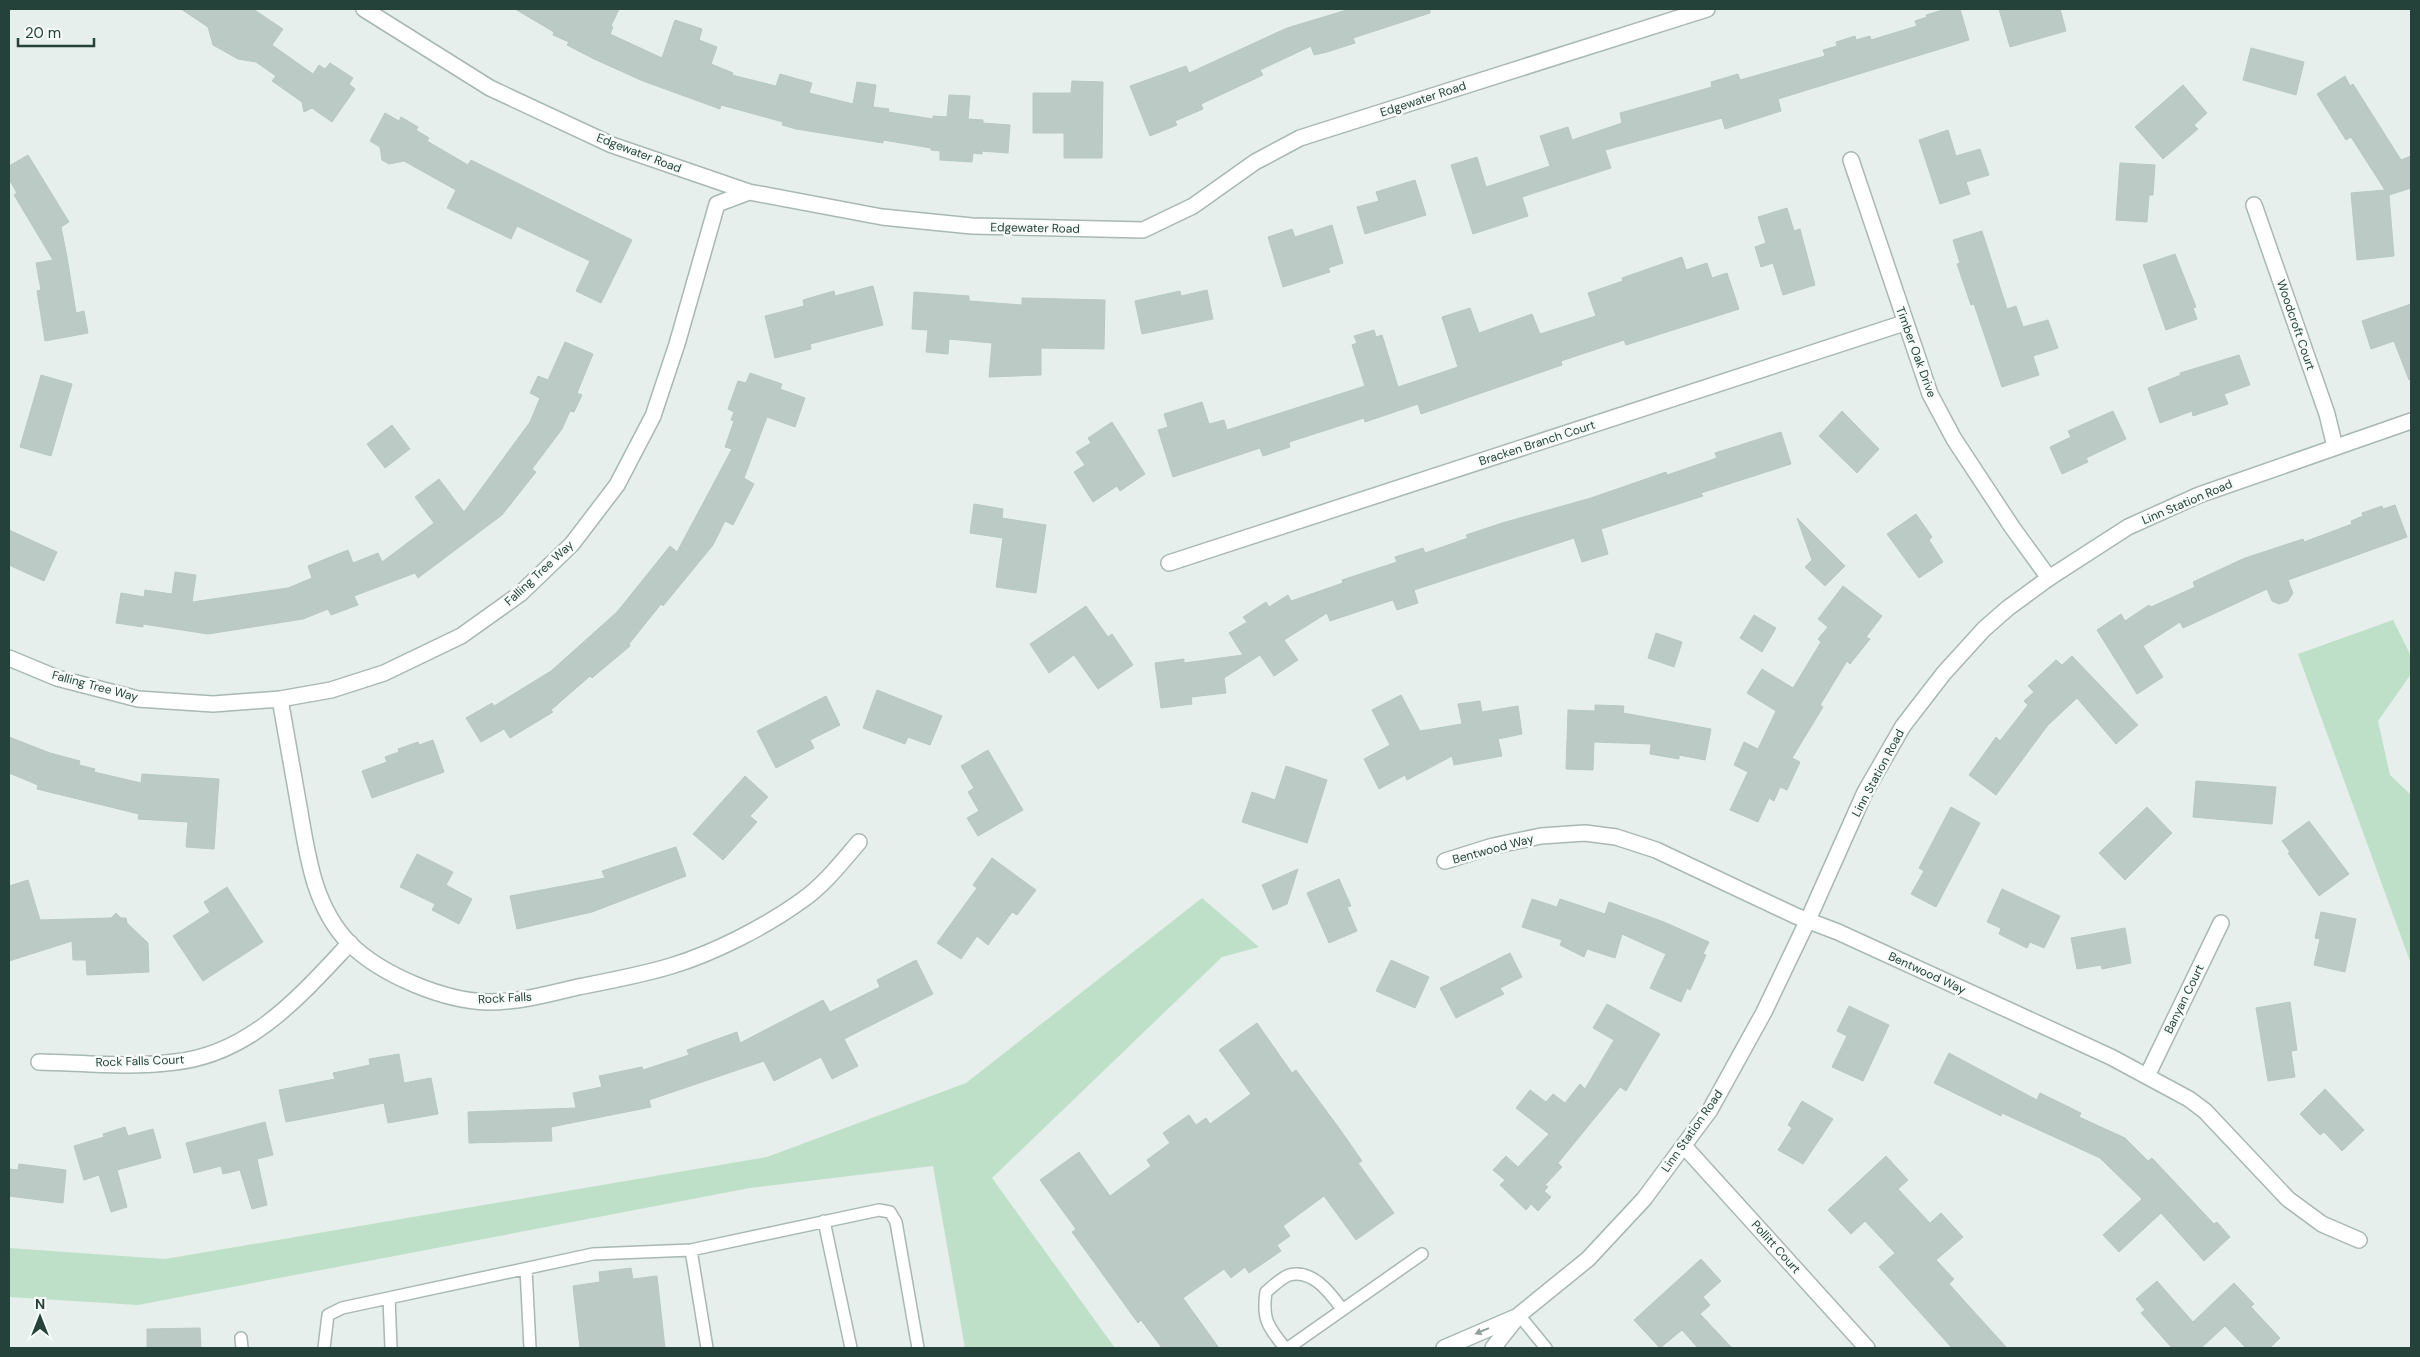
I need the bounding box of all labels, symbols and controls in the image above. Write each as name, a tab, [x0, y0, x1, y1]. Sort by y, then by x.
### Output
scale bar	[18, 15, 94, 47]
text: 20 m	[25, 23, 61, 43]
street label: Edgewater Road	[1378, 78, 1468, 120]
street label: Edgewater Road	[594, 129, 684, 177]
street label: Edgewater Road	[990, 219, 1080, 237]
street label: Woodcroft Court	[2273, 278, 2319, 373]
street label: Timber Oak Drive	[1892, 304, 1940, 400]
street label: Bracken Branch Court	[1477, 417, 1597, 469]
street label: Linn Station Road	[2139, 476, 2235, 528]
street label: Falling Tree Way	[501, 537, 577, 609]
street label: Falling Tree Way	[50, 667, 140, 705]
street label: Linn Station Road	[1848, 726, 1908, 820]
street label: Bentwood Way	[1451, 830, 1536, 868]
street label: Bentwood Way	[1886, 948, 1969, 998]
street label: Banyan Court	[2160, 961, 2208, 1036]
street label: Rock Falls	[478, 989, 532, 1007]
street label: Rock Falls Court	[95, 1051, 185, 1071]
street label: Linn Station Road	[1658, 1087, 1726, 1175]
street label: Pollitt Court	[1748, 1217, 1804, 1277]
north arrow	[15, 1292, 65, 1342]
text: N	[35, 1295, 45, 1313]
one-way arrow	[1475, 1328, 1489, 1336]

